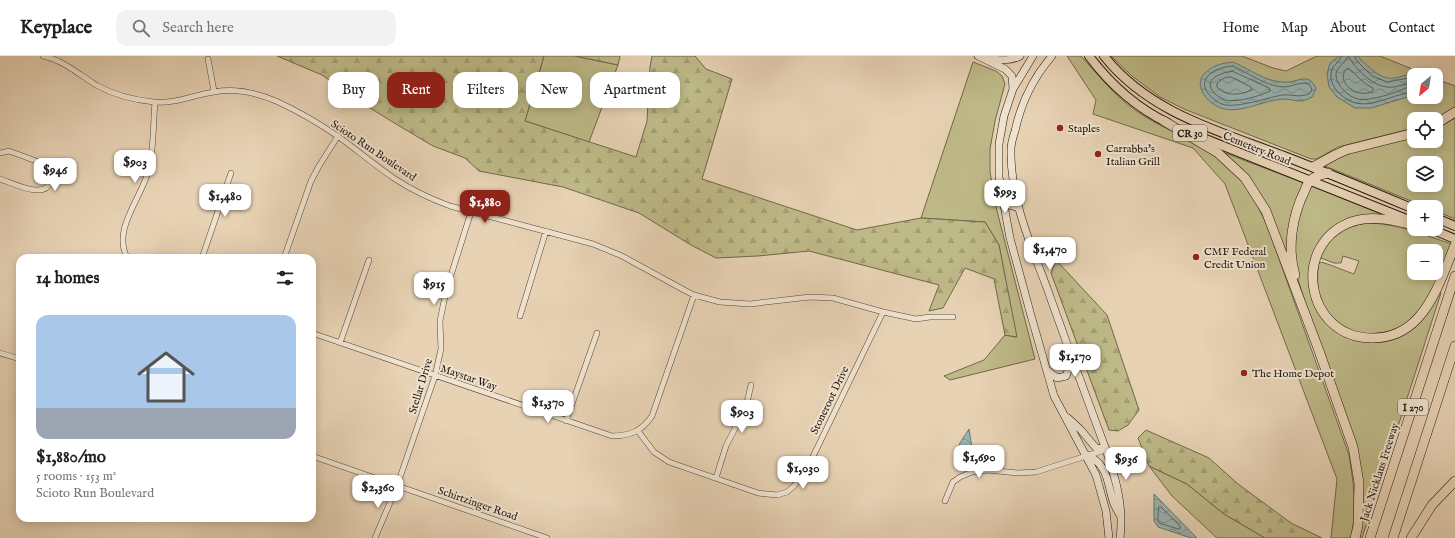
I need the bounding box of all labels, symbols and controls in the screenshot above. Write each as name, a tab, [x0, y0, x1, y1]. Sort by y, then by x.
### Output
search box	[116, 10, 396, 46]
text: Keyplace	[20, 16, 92, 40]
icon: search	[130, 17, 152, 39]
text: Search here	[162, 18, 234, 37]
text: Home	[1223, 19, 1259, 37]
text: Map	[1281, 19, 1308, 37]
text: About	[1330, 19, 1366, 37]
text: Contact	[1388, 19, 1435, 37]
north arrow	[1407, 68, 1443, 104]
map controls	[1407, 68, 1443, 280]
chip: Buy	[328, 72, 379, 108]
chip: Rent	[387, 72, 445, 108]
chip: Filters	[453, 72, 518, 108]
chip: New	[526, 72, 582, 108]
chip: Apartment	[590, 72, 680, 108]
button: locate	[1407, 112, 1443, 148]
street label: Scioto Run Boulevard	[328, 117, 419, 185]
place label: Staples	[1068, 122, 1100, 136]
marker: Staples	[1055, 123, 1065, 133]
road number: CR 30	[1173, 125, 1207, 141]
street label: Cemetery Road	[1221, 129, 1293, 169]
place label: Carrabba's Italian Grill	[1106, 142, 1160, 169]
marker: Carrabba's Italian Grill	[1093, 149, 1103, 159]
pin: $903	[111, 150, 159, 184]
text: $903	[123, 154, 147, 171]
button: layers	[1407, 156, 1443, 192]
pin: $946	[31, 158, 79, 192]
text: $946	[43, 162, 67, 179]
pin: $993	[981, 180, 1029, 214]
pin: $1,480	[192, 184, 258, 218]
text: $993	[993, 184, 1017, 201]
text: $1,480	[208, 188, 242, 205]
pin: $1,880	[452, 190, 518, 224]
text: $1,880	[469, 194, 501, 211]
button: +	[1407, 200, 1443, 236]
pin: $1,470	[1017, 237, 1083, 271]
text: $1,470	[1033, 241, 1067, 258]
button: −	[1407, 244, 1443, 280]
place label: CMF Federal Credit Union	[1204, 245, 1266, 272]
marker: CMF Federal Credit Union	[1191, 252, 1201, 262]
icon: filters	[274, 267, 296, 289]
text: 14 homes	[36, 268, 99, 289]
pin: $915	[410, 272, 458, 306]
text: $915	[423, 276, 445, 293]
icon: home	[130, 341, 202, 413]
pin: $1,170	[1042, 344, 1108, 378]
text: $1,170	[1059, 348, 1091, 365]
street label: Stellar Drive	[406, 357, 436, 416]
street label: Maystar Way	[438, 362, 499, 394]
street label: Stoneroot Drive	[807, 364, 852, 437]
place label: The Home Depot	[1252, 367, 1334, 381]
marker: The Home Depot	[1239, 368, 1249, 378]
pin: $1,370	[515, 390, 581, 424]
text: $1,370	[532, 394, 564, 411]
road number: I 270	[1398, 399, 1428, 415]
pin: $903	[718, 400, 766, 434]
text: $903	[730, 404, 754, 421]
street label: Jack Nicklaus Freeway	[1357, 421, 1403, 525]
pin: $1,690	[946, 445, 1012, 479]
text: $1,880/mo	[36, 447, 106, 468]
pin: $936	[1102, 447, 1150, 481]
text: $1,690	[962, 449, 996, 466]
text: $936	[1114, 451, 1138, 468]
pin: $1,030	[770, 456, 836, 490]
text: $1,030	[786, 460, 820, 477]
text: 5 rooms · 153 m²	[36, 468, 116, 485]
pin: $2,360	[345, 475, 411, 509]
text: $2,360	[361, 479, 395, 496]
street label: Schirtzinger Road	[436, 484, 519, 524]
text: Scioto Run Boulevard	[36, 485, 154, 502]

